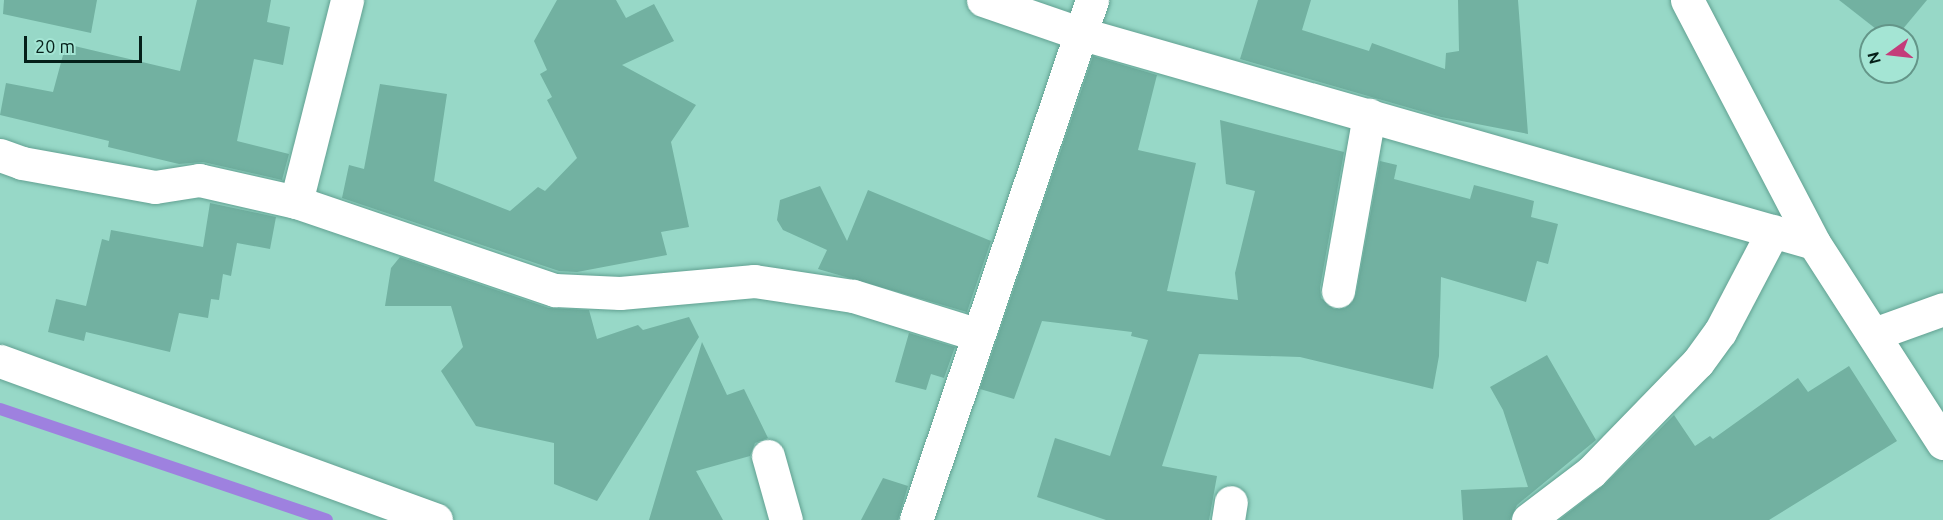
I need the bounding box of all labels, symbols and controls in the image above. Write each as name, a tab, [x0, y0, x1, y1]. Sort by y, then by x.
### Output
scale bar	[27, 24, 146, 62]
north arrow	[1859, 24, 1919, 84]
text: 20 m	[35, 36, 75, 56]
text: N	[1863, 50, 1884, 66]

